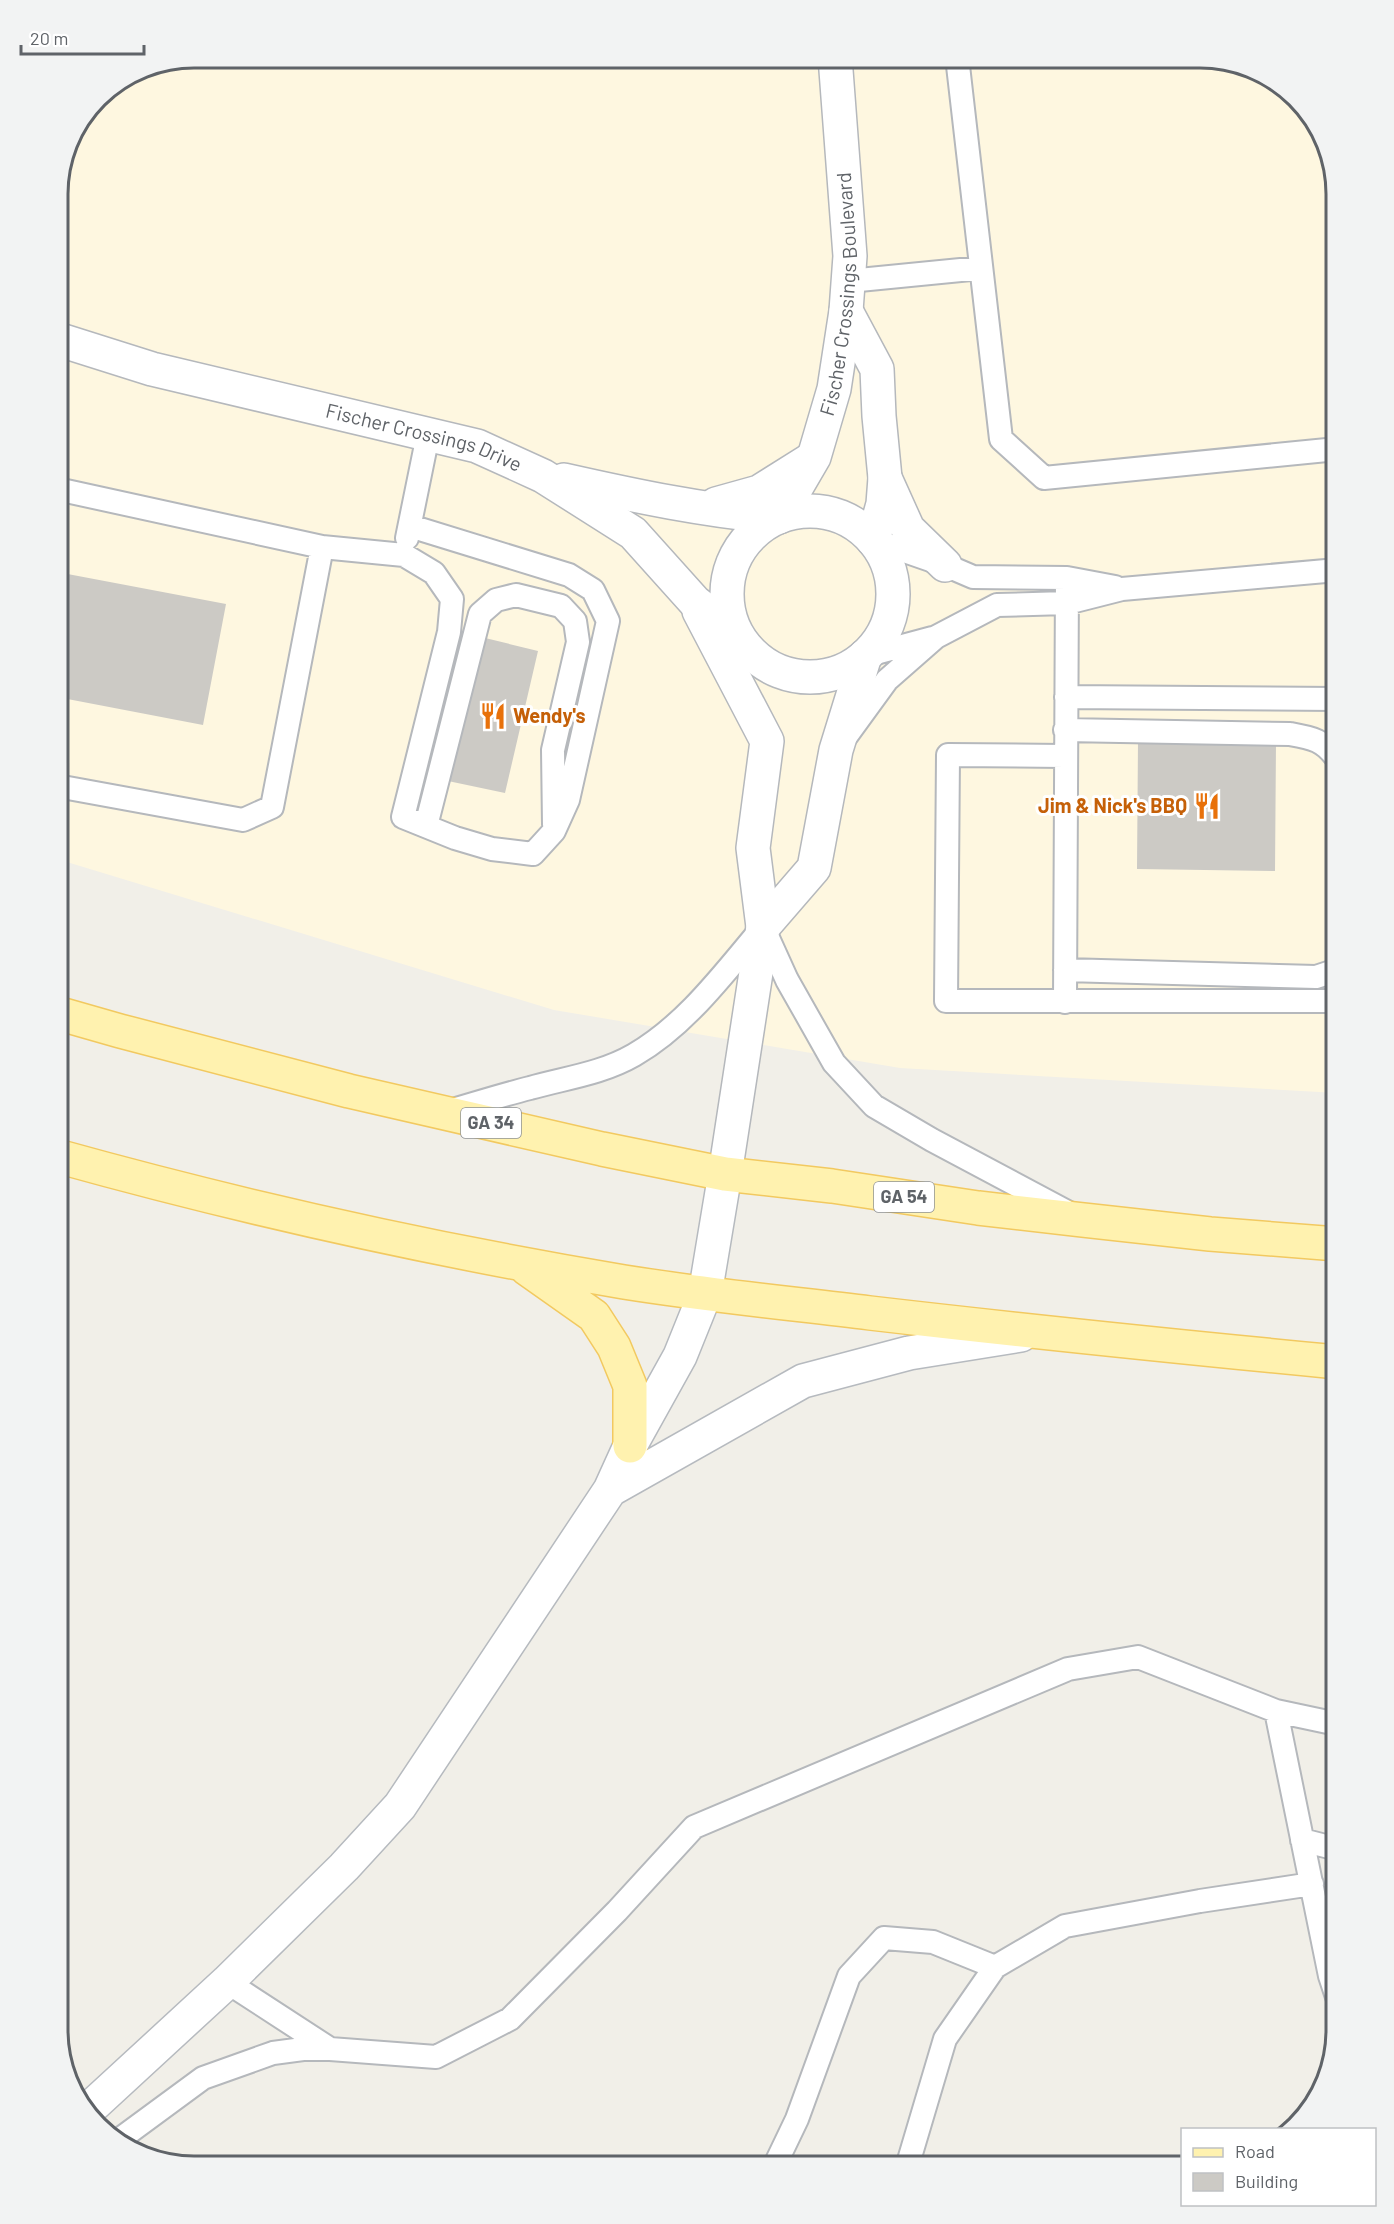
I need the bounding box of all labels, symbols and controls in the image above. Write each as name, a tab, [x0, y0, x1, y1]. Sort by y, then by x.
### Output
scale bar	[21, 18, 144, 56]
text: 20 m	[30, 27, 68, 49]
street label: Fischer Crossings Boulevard	[814, 172, 861, 418]
street label: Fischer Crossings Drive	[324, 398, 526, 476]
restaurant icon: Wendy's	[478, 701, 508, 731]
place label: Wendy's	[513, 703, 585, 727]
restaurant icon: Jim & Nick's BBQ	[1192, 791, 1222, 821]
place label: Jim & Nick's BBQ	[1038, 793, 1187, 817]
road number: GA 34	[461, 1108, 521, 1138]
road number: GA 54	[874, 1182, 934, 1212]
legend	[1181, 2128, 1376, 2206]
text: Road	[1235, 2140, 1275, 2162]
text: Building	[1235, 2170, 1298, 2192]

